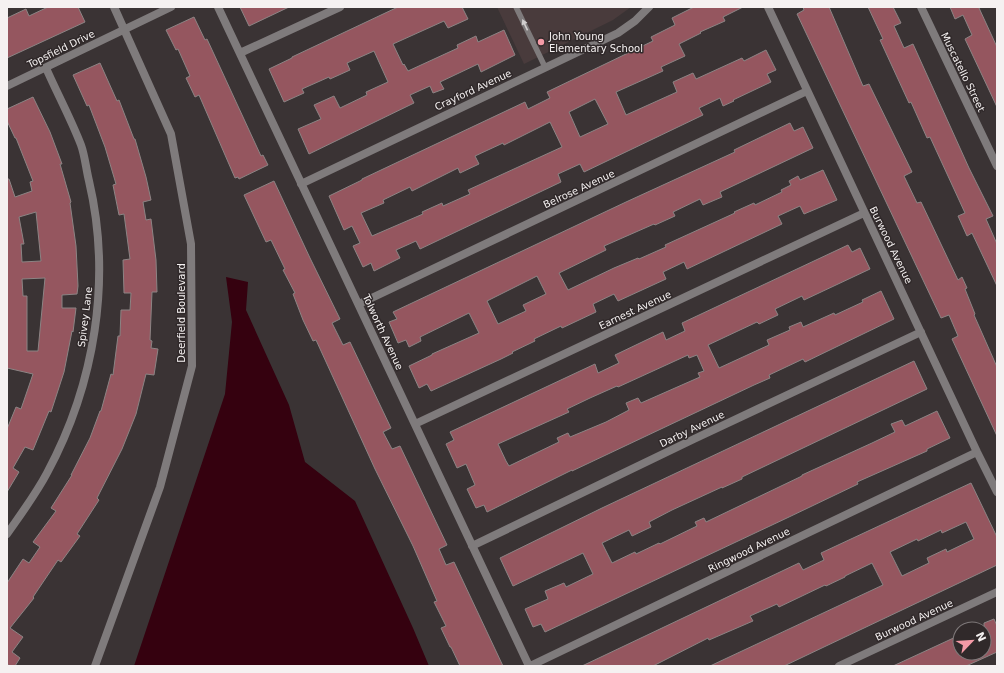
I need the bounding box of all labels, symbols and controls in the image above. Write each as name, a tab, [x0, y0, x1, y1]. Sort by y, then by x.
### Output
one-way arrow	[522, 19, 528, 30]
street label: Topsfield Drive	[25, 28, 96, 70]
street label: Muscatello Street	[939, 30, 987, 114]
place label: John Young Elementary School	[548, 31, 643, 54]
marker: John Young Elementary School	[536, 37, 546, 47]
street label: Crayford Avenue	[433, 67, 513, 113]
street label: Belrose Avenue	[542, 168, 616, 210]
street label: Burwood Avenue	[868, 205, 914, 285]
street label: Deerfield Boulevard	[176, 263, 187, 363]
street label: Spivey Lane	[76, 286, 94, 348]
street label: Earnest Avenue	[597, 288, 673, 332]
street label: Tolworth Avenue	[360, 291, 405, 372]
street label: Darby Avenue	[658, 409, 726, 449]
street label: Ringwood Avenue	[706, 525, 792, 575]
street label: Burwood Avenue	[873, 597, 955, 643]
north arrow	[952, 621, 992, 661]
text: N	[973, 630, 988, 644]

